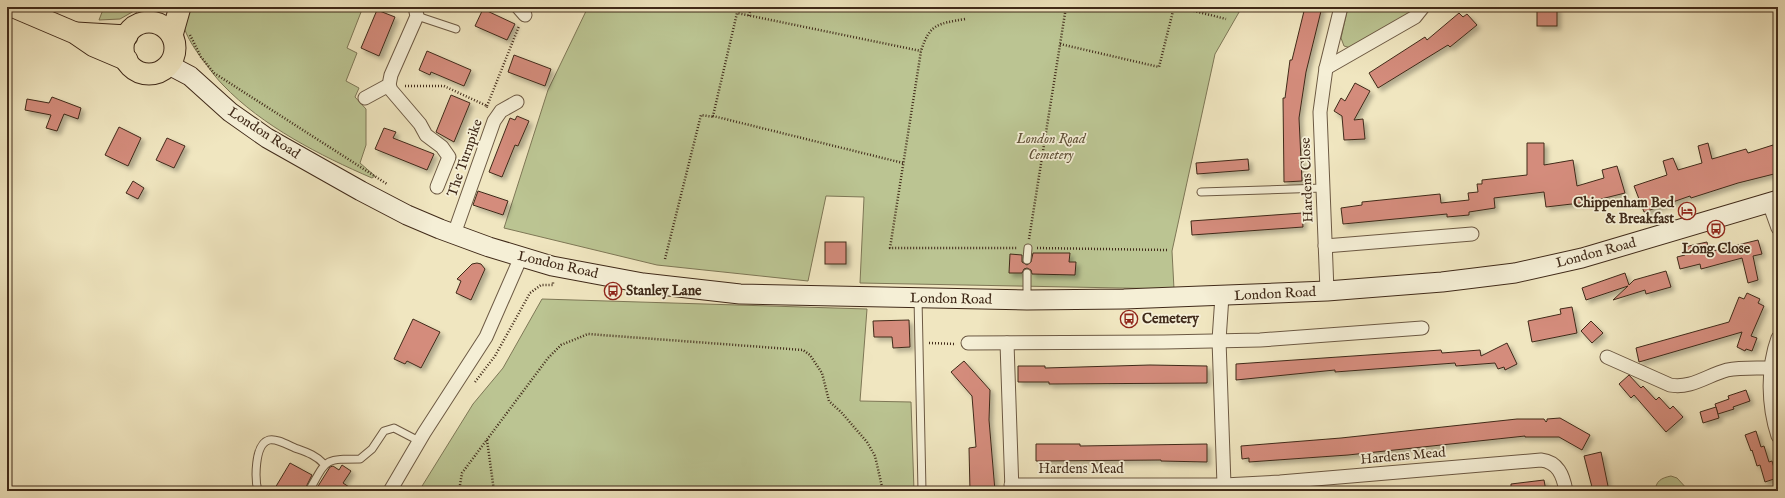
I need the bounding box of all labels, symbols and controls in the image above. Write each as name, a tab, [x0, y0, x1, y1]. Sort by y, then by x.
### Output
street label: London Road	[225, 103, 304, 163]
street label: The Turnpike	[443, 116, 487, 199]
park label: London Road Cemetery	[1016, 130, 1087, 164]
street label: Hardens Close	[1296, 137, 1317, 223]
place label: Chippenham Bed & Breakfast	[1573, 194, 1675, 228]
hotel icon: Chippenham Bed & Breakfast	[1677, 201, 1697, 221]
bus stop icon: Long Close	[1706, 219, 1726, 239]
street label: London Road	[1554, 234, 1639, 272]
place label: Long Close	[1682, 240, 1751, 258]
street label: London Road	[516, 247, 601, 283]
bus stop icon: Stanley Lane	[603, 281, 623, 301]
place label: Stanley Lane	[626, 282, 702, 300]
street label: London Road	[1233, 283, 1317, 305]
street label: London Road	[910, 289, 993, 309]
bus stop icon: Cemetery	[1119, 309, 1139, 329]
place label: Cemetery	[1142, 310, 1200, 328]
street label: Hardens Mead	[1360, 443, 1447, 469]
street label: Hardens Mead	[1038, 460, 1124, 478]

